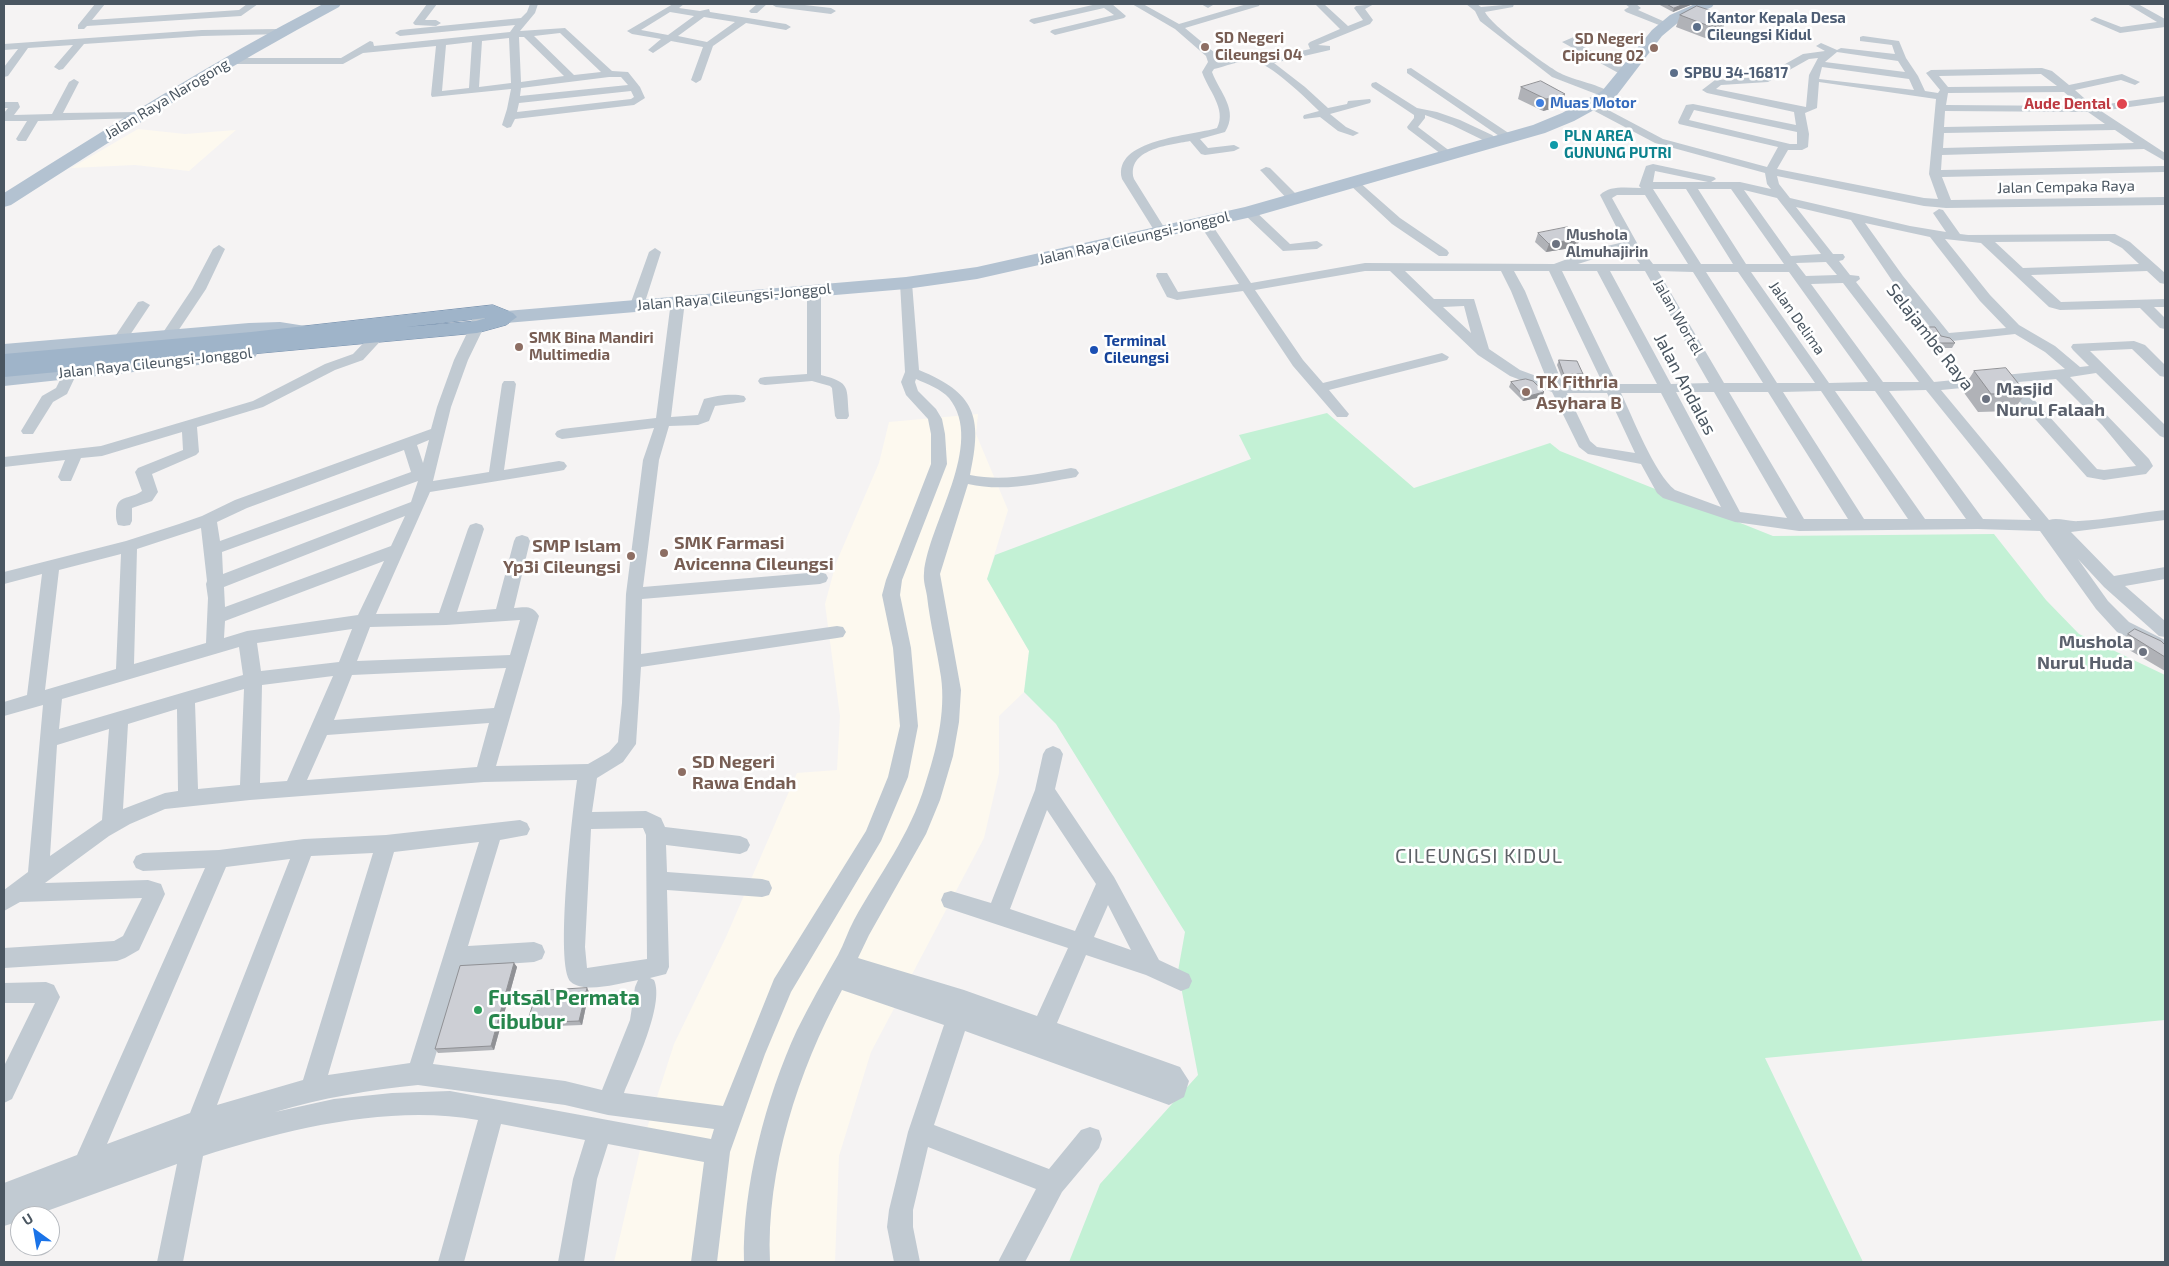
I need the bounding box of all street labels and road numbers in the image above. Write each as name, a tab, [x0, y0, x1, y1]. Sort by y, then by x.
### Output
street label: Jalan Raya Narogong	[101, 55, 233, 143]
street label: Jalan Cempaka Raya	[1997, 177, 2135, 197]
street label: Jalan Raya Cileungsi-Jonggol	[1037, 207, 1231, 269]
street label: Jalan Wortel	[1649, 276, 1707, 358]
street label: Jalan Delima	[1765, 278, 1829, 358]
street label: Selajambe Raya	[1882, 279, 1978, 395]
street label: Jalan Raya Cileungsi-Jonggol	[636, 280, 832, 314]
street label: Jalan Andalas	[1649, 330, 1721, 438]
street label: Jalan Raya Cileungsi-Jonggol	[57, 344, 253, 382]

